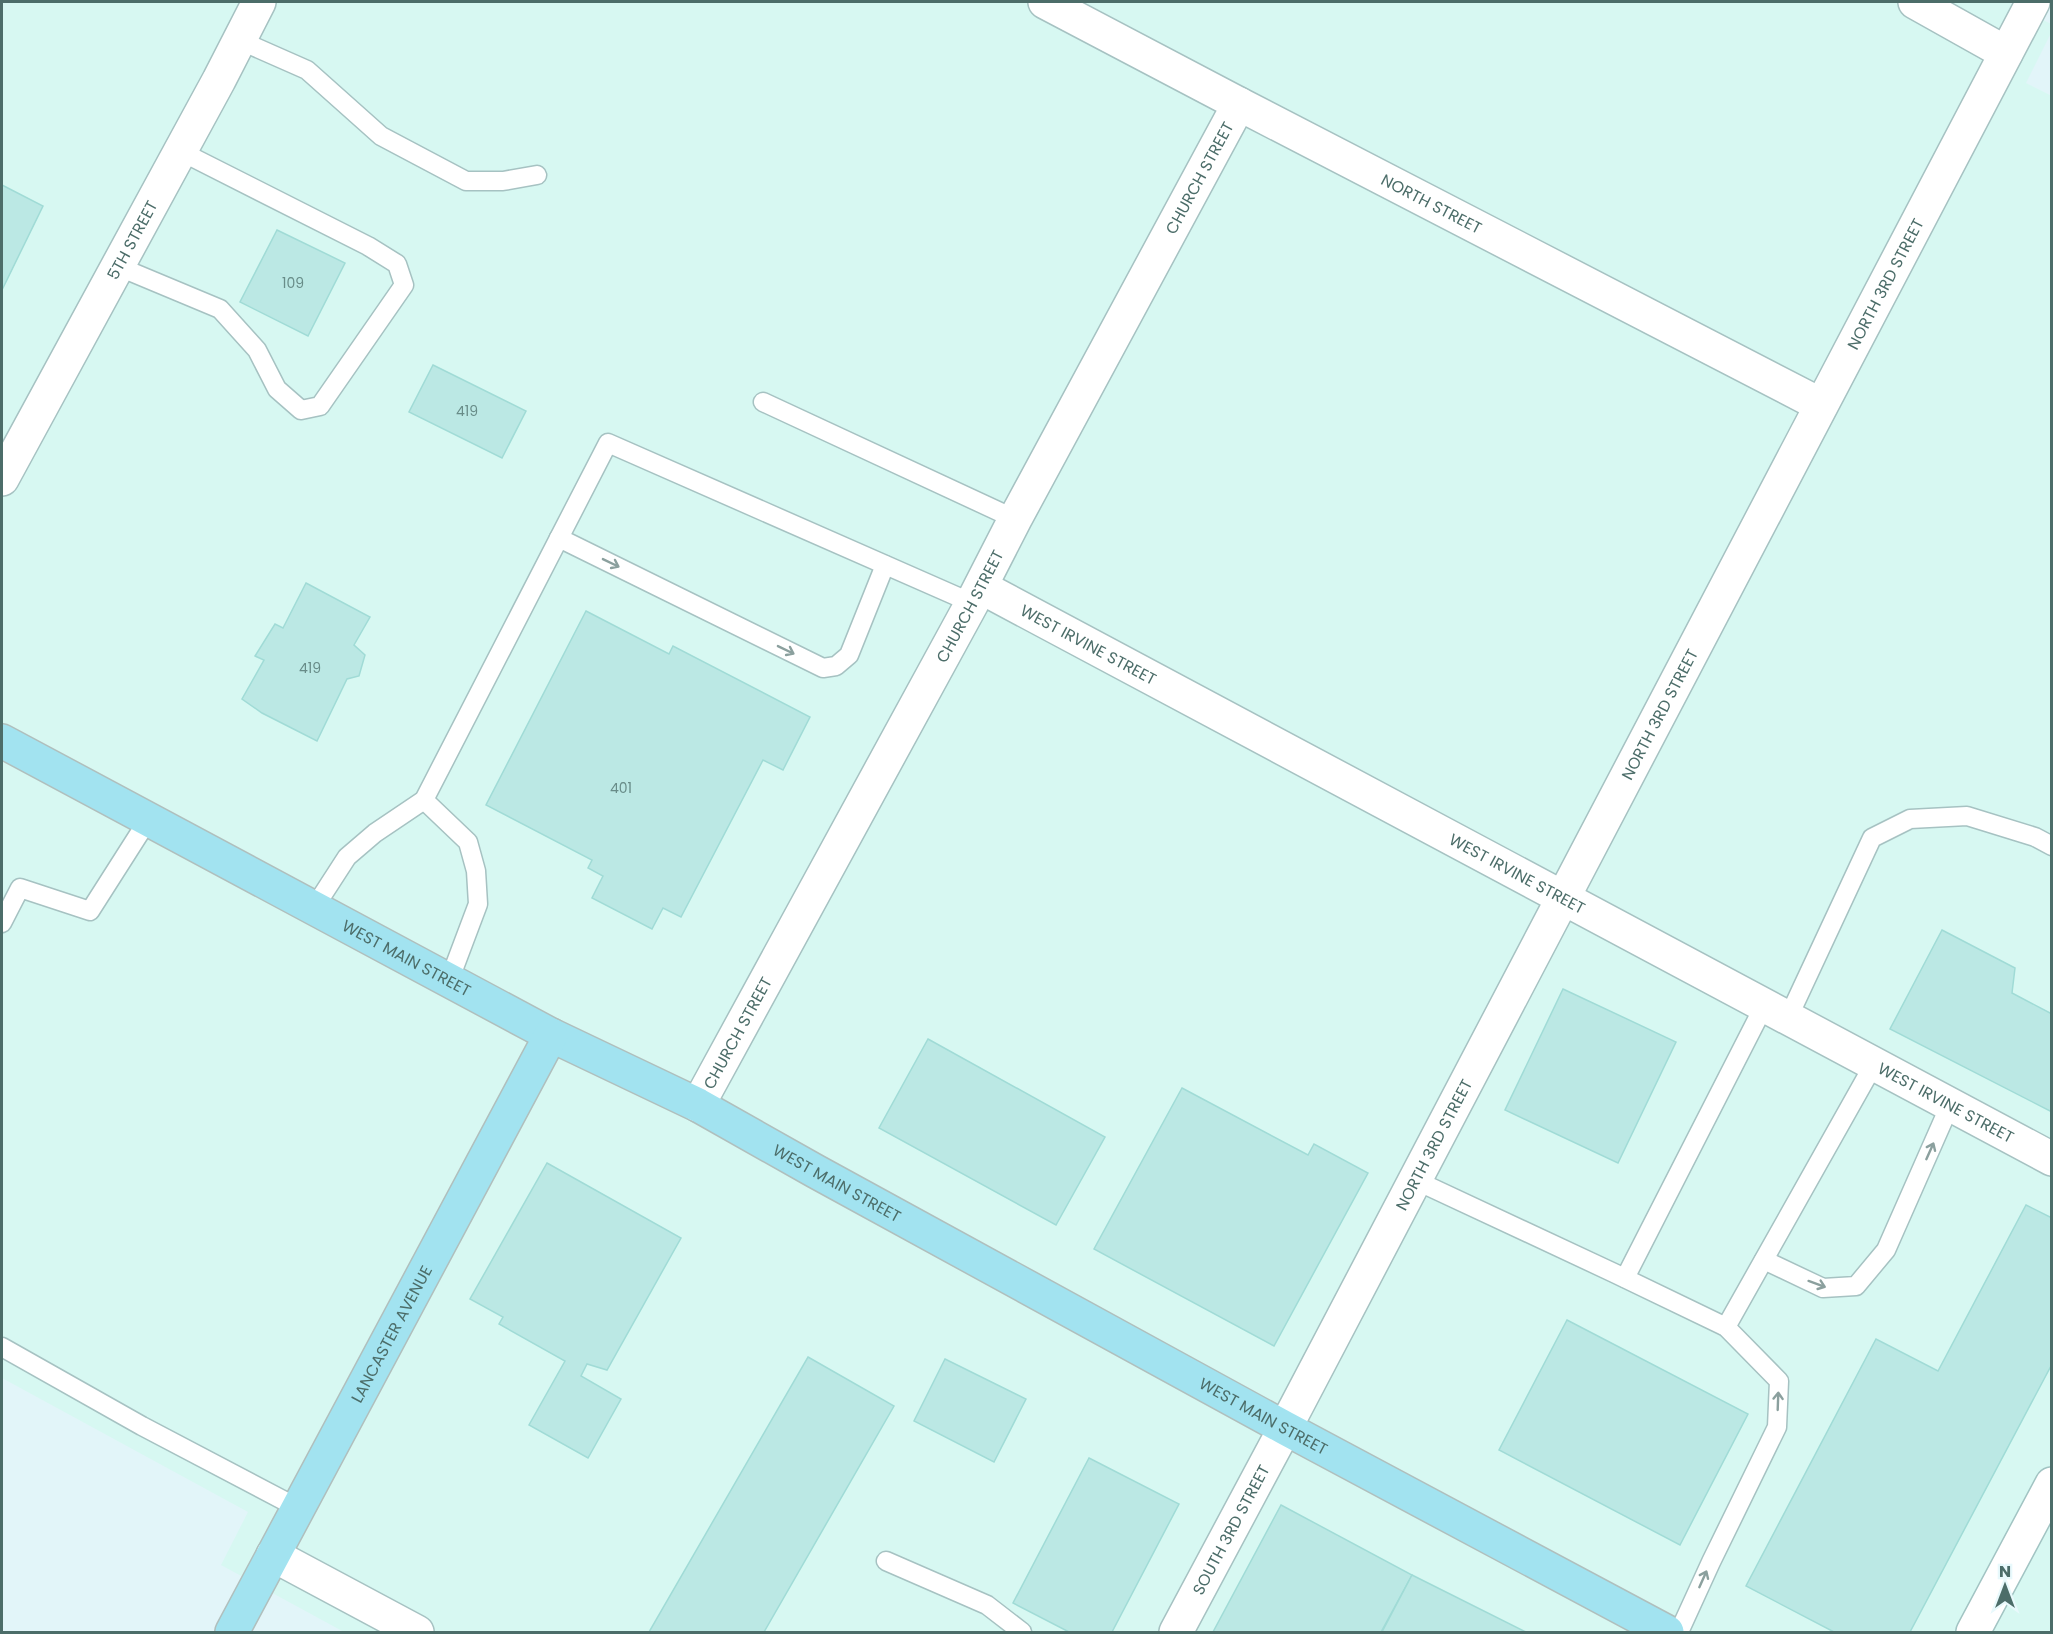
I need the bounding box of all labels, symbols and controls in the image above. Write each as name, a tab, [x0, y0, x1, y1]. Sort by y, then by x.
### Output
street label: CHURCH STREET	[1159, 117, 1239, 238]
street label: NORTH STREET	[1377, 168, 1486, 239]
street label: 5TH STREET	[101, 196, 163, 284]
street label: NORTH 3RD STREET	[1841, 214, 1929, 354]
house number: 109	[282, 273, 304, 293]
house number: 419	[456, 401, 478, 421]
street label: CHURCH STREET	[930, 545, 1009, 667]
one-way arrow	[602, 558, 620, 570]
street label: WEST IRVINE STREET	[1016, 599, 1161, 690]
one-way arrow	[777, 644, 795, 656]
street label: NORTH 3RD STREET	[1615, 644, 1703, 784]
house number: 419	[299, 658, 321, 678]
house number: 401	[610, 778, 632, 798]
street label: WEST IRVINE STREET	[1445, 828, 1590, 919]
street label: WEST MAIN STREET	[338, 914, 475, 1002]
street label: CHURCH STREET	[697, 973, 777, 1093]
street label: WEST IRVINE STREET	[1874, 1057, 2018, 1148]
street label: NORTH 3RD STREET	[1390, 1075, 1478, 1214]
street label: WEST MAIN STREET	[769, 1138, 906, 1228]
one-way arrow	[1924, 1143, 1936, 1161]
street label: LANCASTER AVENUE	[345, 1261, 437, 1407]
one-way arrow	[1807, 1280, 1826, 1291]
street label: WEST MAIN STREET	[1195, 1372, 1332, 1460]
one-way arrow	[1772, 1392, 1784, 1412]
street label: SOUTH 3RD STREET	[1186, 1460, 1275, 1599]
north arrow	[1975, 1556, 2035, 1616]
text: N	[1999, 1560, 2011, 1583]
one-way arrow	[1698, 1571, 1709, 1589]

